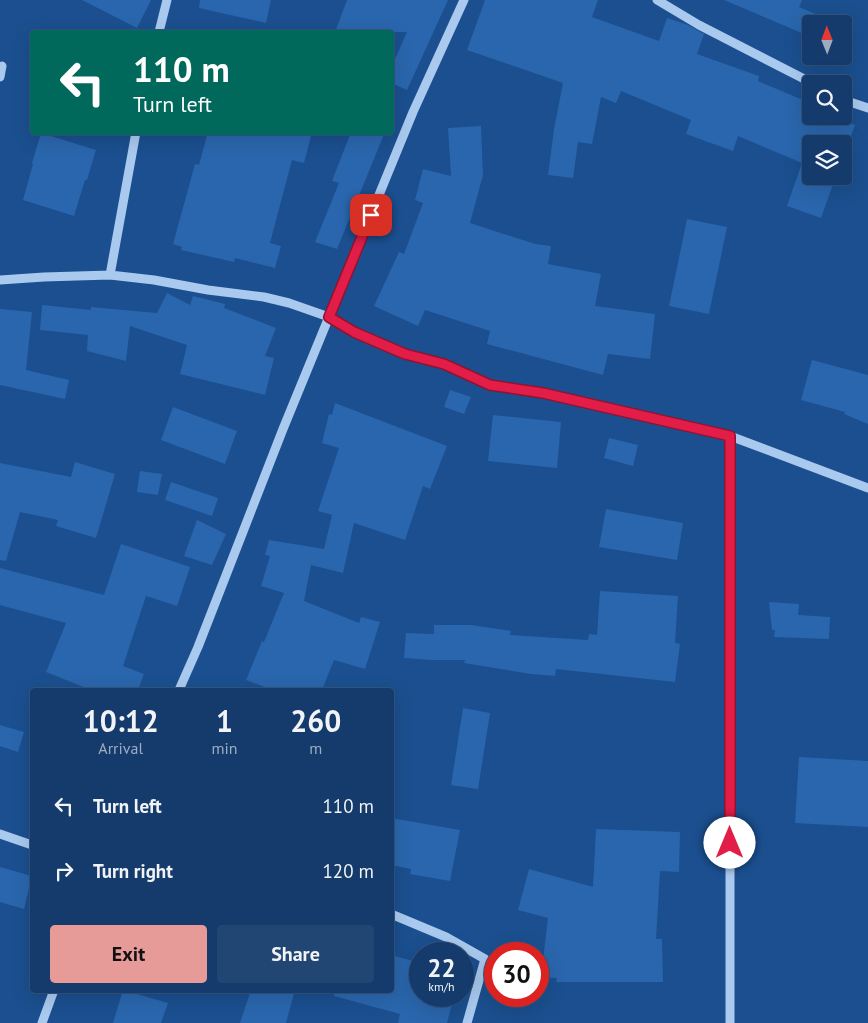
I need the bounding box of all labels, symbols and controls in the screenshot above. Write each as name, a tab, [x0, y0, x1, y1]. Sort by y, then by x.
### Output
north arrow	[802, 15, 852, 65]
map controls	[802, 15, 852, 185]
text: 110 m	[133, 46, 230, 92]
icon: left	[50, 50, 115, 115]
button: search	[802, 75, 852, 125]
text: Turn left	[133, 90, 212, 118]
button: layers	[802, 135, 852, 185]
pin	[350, 194, 392, 236]
icon: arrive	[357, 201, 385, 229]
text: 10:12	[83, 701, 159, 740]
text: 1	[216, 701, 233, 740]
text: 260	[290, 701, 341, 740]
text: Arrival	[98, 738, 143, 758]
text: min	[212, 738, 238, 758]
text: m	[309, 738, 322, 758]
icon: left	[50, 792, 78, 820]
text: Turn left	[93, 794, 162, 818]
text: 110 m	[322, 794, 374, 818]
position arrow	[703, 816, 755, 868]
icon: right	[50, 857, 78, 885]
text: Turn right	[93, 859, 173, 883]
text: 120 m	[322, 859, 374, 883]
button: Exit	[50, 925, 207, 983]
button: Share	[217, 925, 374, 983]
speed limit sign: 30	[484, 942, 549, 1007]
text: 22	[427, 952, 456, 984]
text: km/h	[428, 979, 455, 994]

